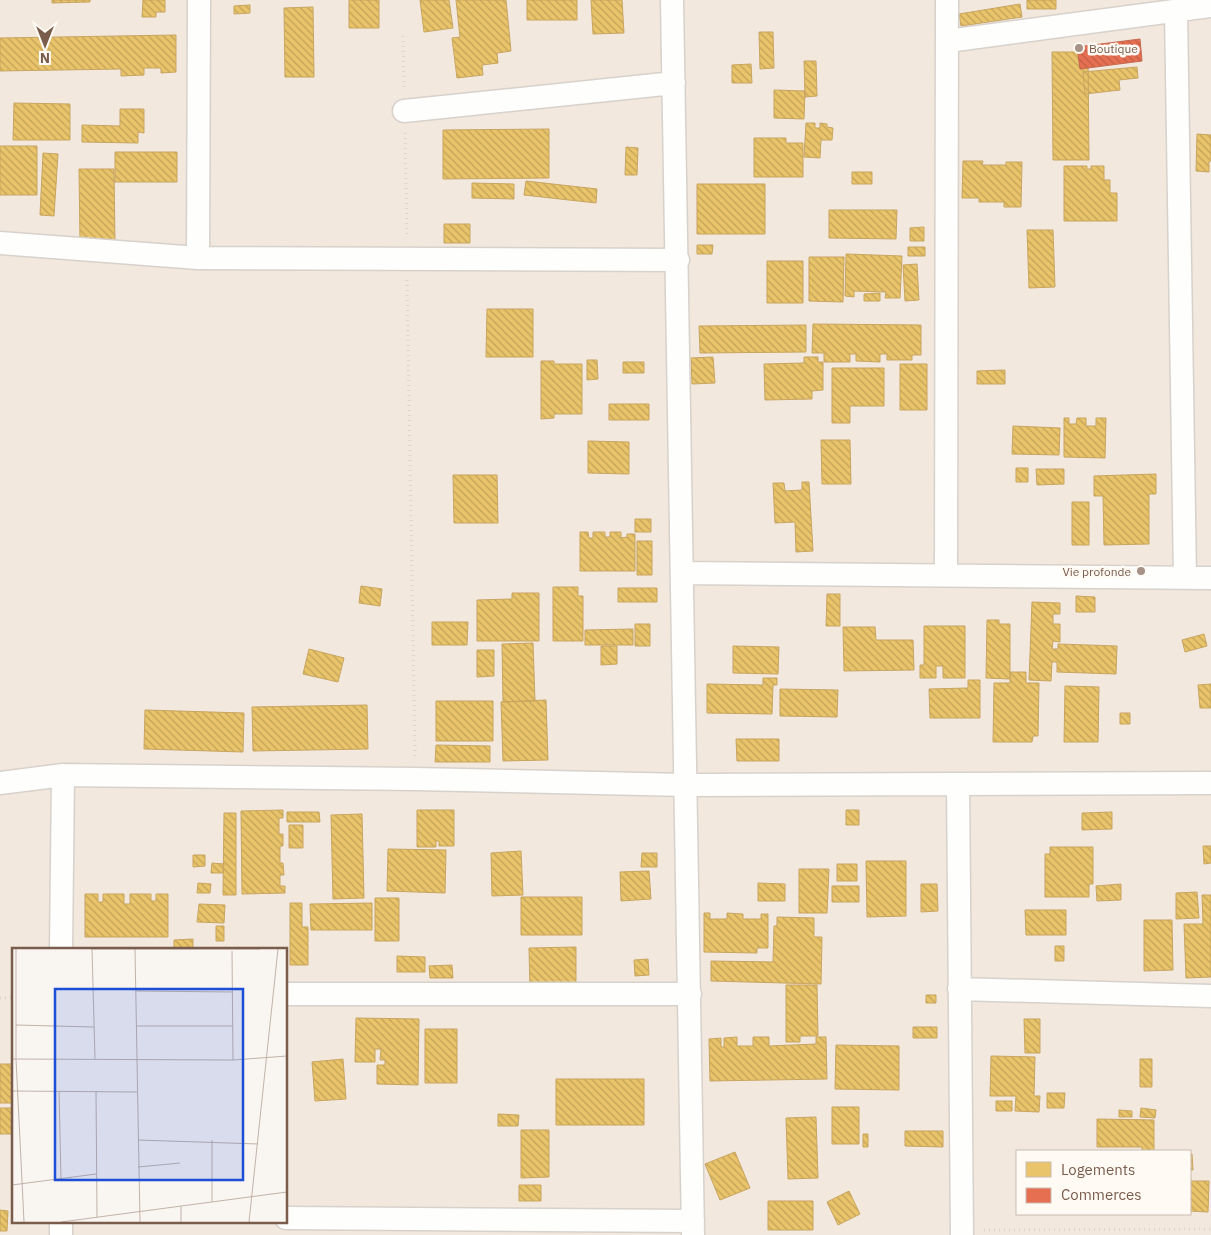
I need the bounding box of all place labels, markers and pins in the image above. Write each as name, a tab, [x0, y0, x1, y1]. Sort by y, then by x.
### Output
place label: Boutique	[1089, 41, 1138, 56]
marker: Boutique	[1073, 42, 1085, 54]
place label: Vie profonde	[1062, 564, 1131, 579]
marker: Vie profonde	[1135, 565, 1147, 577]

